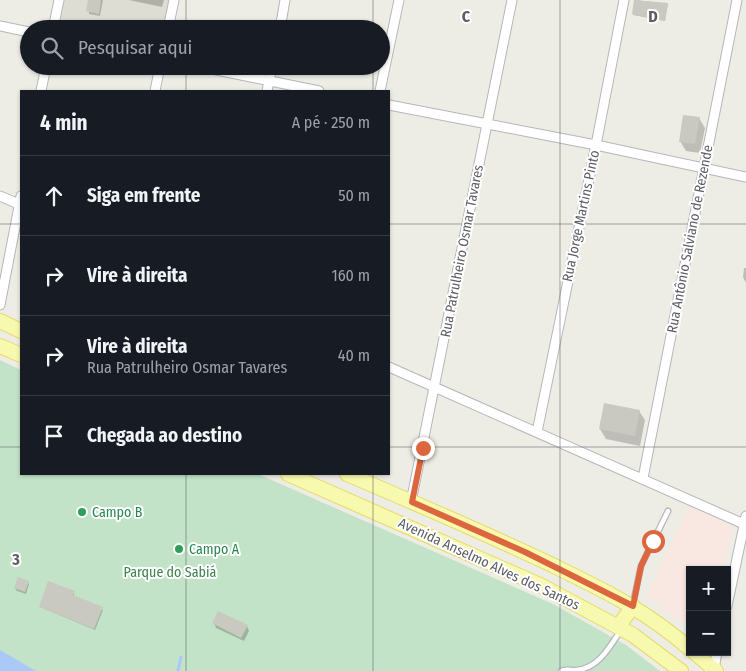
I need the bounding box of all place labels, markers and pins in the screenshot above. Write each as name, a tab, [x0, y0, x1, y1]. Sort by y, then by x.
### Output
place label: Campo B	[92, 504, 143, 521]
marker: Campo B	[76, 506, 88, 518]
place label: Campo A	[189, 541, 240, 558]
marker: Campo A	[173, 543, 185, 555]

